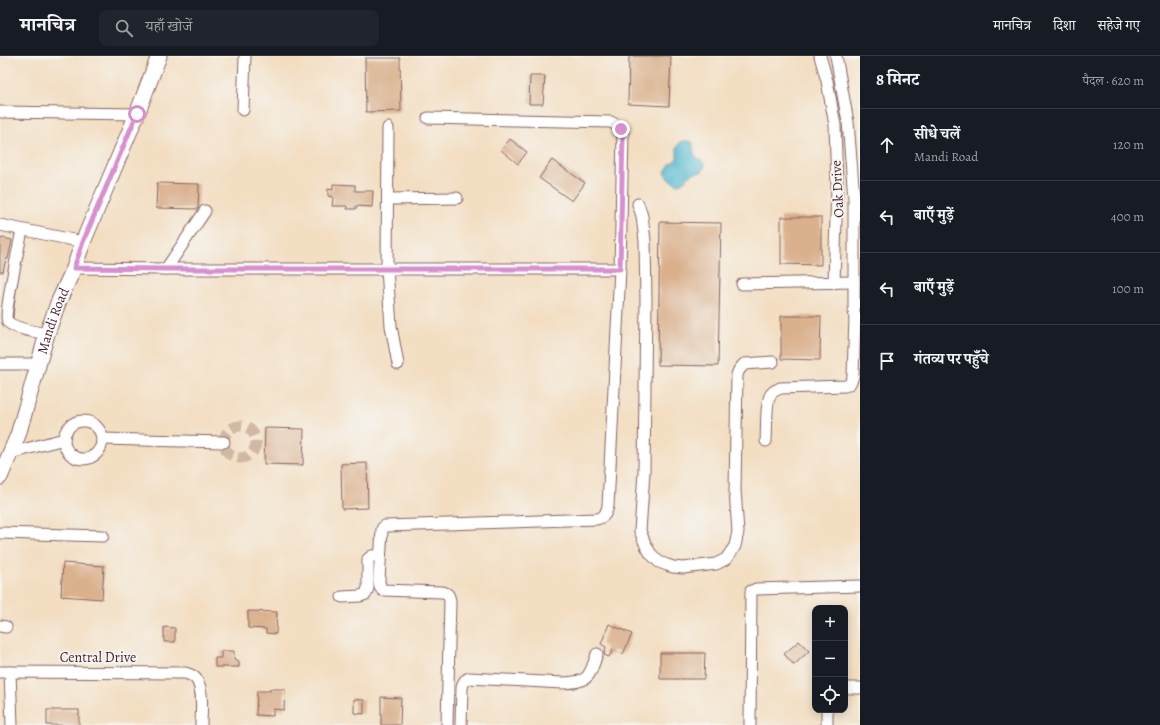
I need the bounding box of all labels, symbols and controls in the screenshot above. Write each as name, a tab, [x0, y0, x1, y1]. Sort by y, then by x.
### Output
search box	[99, 10, 379, 46]
text: मानचित्र	[20, 12, 75, 38]
text: यहाँ खोजें	[145, 16, 192, 36]
text: मानचित्र	[993, 16, 1031, 35]
text: दिशा	[1053, 16, 1075, 35]
text: सहेजे गए	[1097, 16, 1140, 35]
icon: search	[113, 17, 135, 39]
text: 8 मिनट	[876, 68, 919, 91]
text: पैदल · 620 m	[1083, 72, 1144, 89]
route start	[128, 105, 146, 123]
route end	[612, 120, 630, 138]
text: सीधे चलें	[914, 124, 960, 144]
icon: ahead	[876, 134, 898, 156]
text: 120 m	[1113, 136, 1144, 153]
text: Mandi Road	[914, 148, 978, 165]
street label: Oak Drive	[827, 160, 848, 218]
text: बाएँ मुड़ें	[914, 205, 954, 225]
icon: left	[876, 206, 898, 228]
text: 400 m	[1111, 208, 1144, 225]
text: बाएँ मुड़ें	[914, 277, 954, 297]
icon: left	[876, 278, 898, 300]
text: 100 m	[1112, 280, 1144, 297]
street label: Mandi Road	[33, 284, 74, 356]
text: गंतव्य पर पहुँचे	[914, 349, 989, 369]
icon: arrive	[876, 350, 898, 372]
map controls	[812, 605, 848, 713]
button: +	[812, 605, 848, 641]
button: −	[812, 641, 848, 677]
street label: Central Drive	[60, 648, 136, 667]
button: locate	[812, 677, 848, 713]

